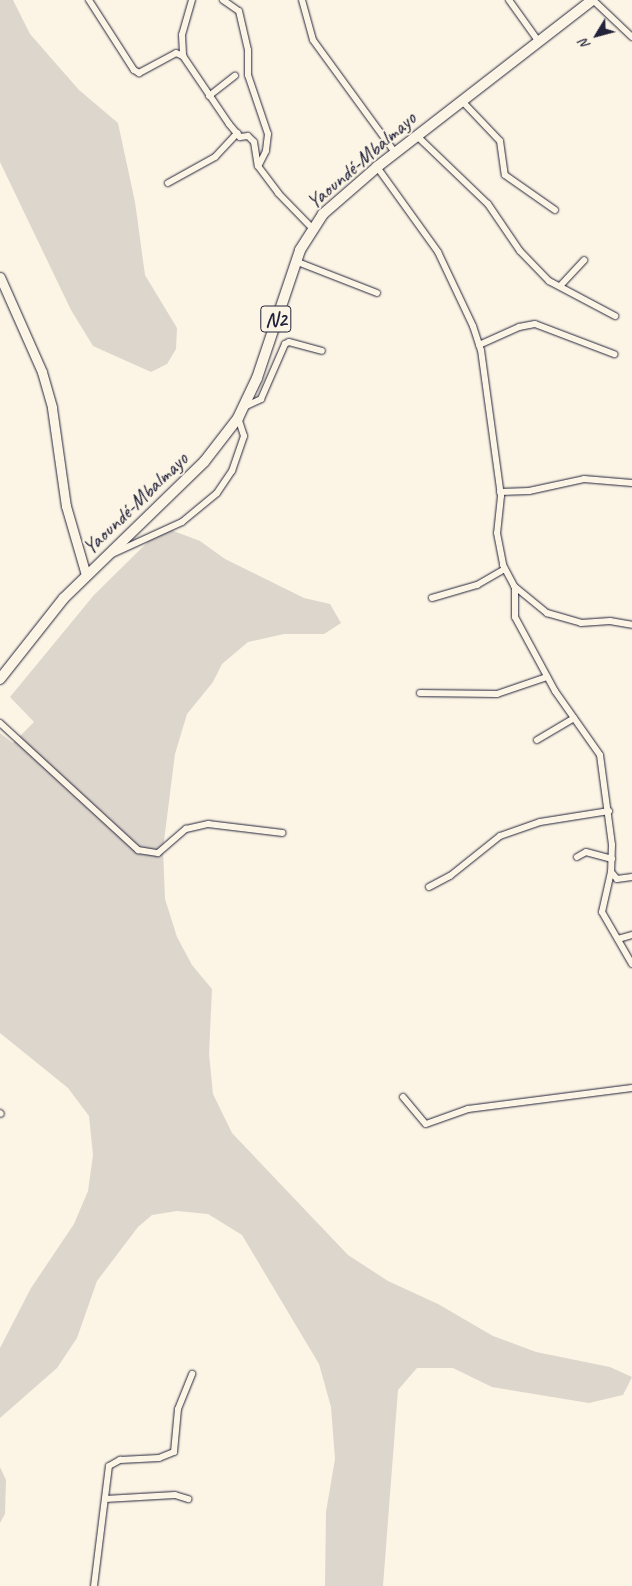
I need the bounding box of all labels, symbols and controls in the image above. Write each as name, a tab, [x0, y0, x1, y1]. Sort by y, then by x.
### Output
north arrow	[572, 10, 622, 60]
text: N	[575, 36, 594, 53]
street label: Yaoundé-Mbalmayo	[301, 106, 421, 214]
road number: N2	[260, 302, 292, 336]
street label: Yaoundé-Mbalmayo	[77, 446, 193, 560]

